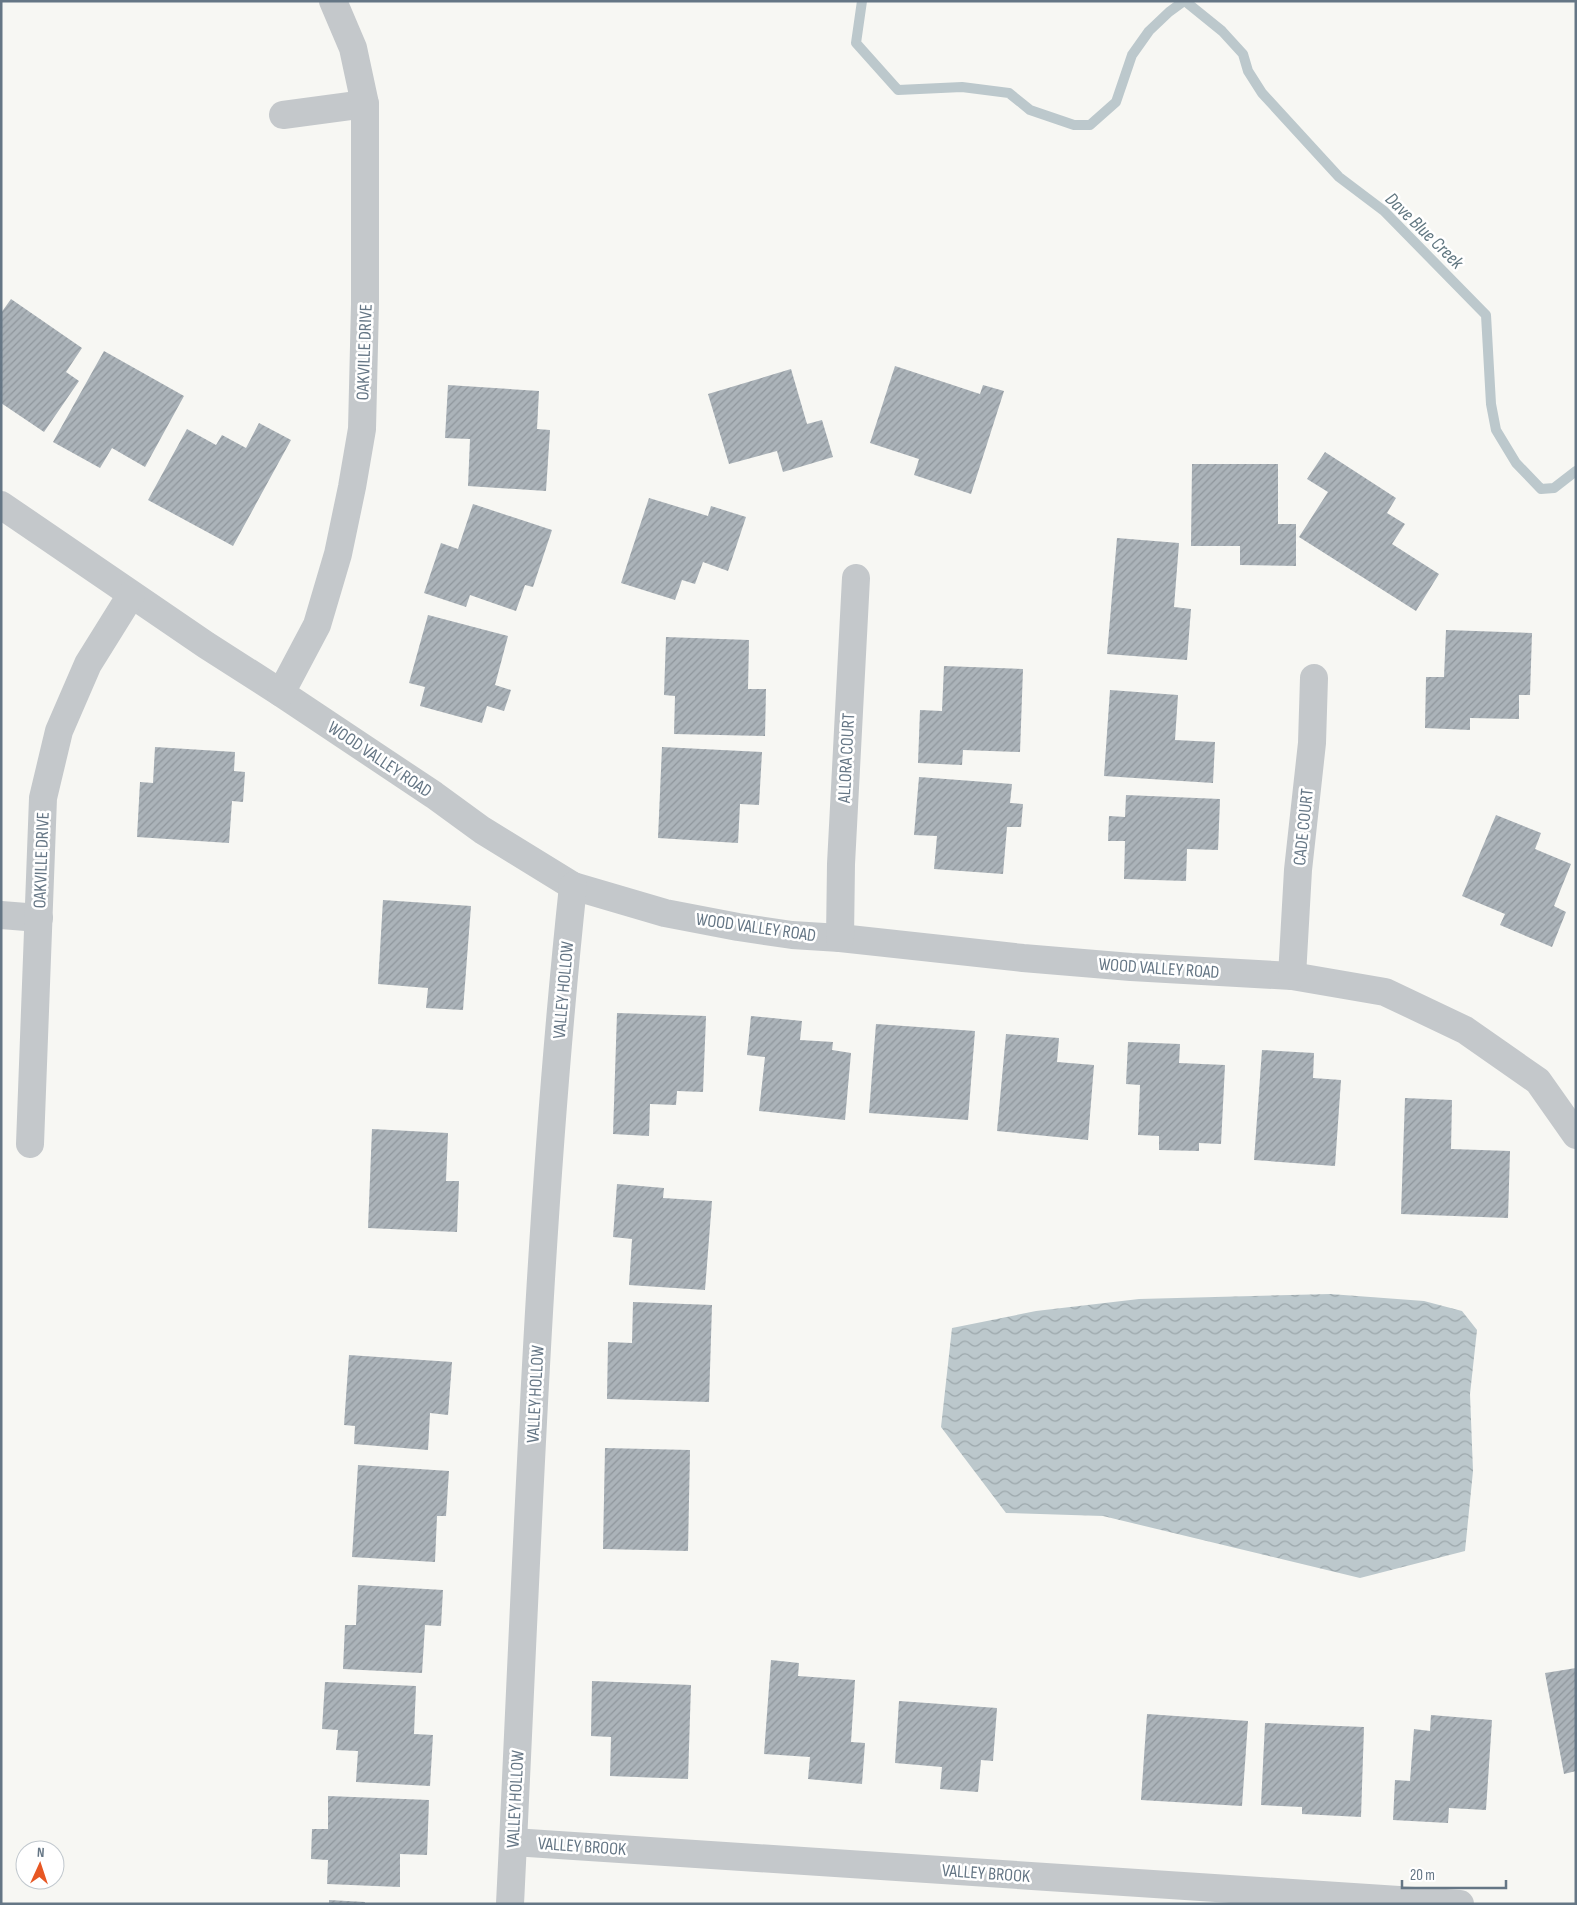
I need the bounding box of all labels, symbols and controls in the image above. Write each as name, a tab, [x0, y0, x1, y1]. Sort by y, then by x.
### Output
water label: Dave Blue Creek	[1380, 188, 1469, 275]
street label: OAKVILLE DRIVE	[352, 303, 377, 401]
street label: ALLORA COURT	[834, 712, 859, 805]
street label: WOOD VALLEY ROAD	[324, 717, 436, 802]
street label: CADE COURT	[1289, 787, 1318, 867]
street label: OAKVILLE DRIVE	[29, 811, 54, 909]
street label: WOOD VALLEY ROAD	[695, 909, 817, 946]
street label: VALLEY HOLLOW	[549, 940, 578, 1040]
street label: WOOD VALLEY ROAD	[1098, 954, 1220, 983]
street label: VALLEY HOLLOW	[522, 1344, 549, 1443]
street label: VALLEY HOLLOW	[502, 1749, 529, 1848]
street label: VALLEY BROOK	[537, 1833, 628, 1860]
north arrow	[15, 1840, 65, 1890]
text: N	[36, 1844, 45, 1861]
scale bar	[1402, 1858, 1506, 1890]
street label: VALLEY BROOK	[941, 1860, 1032, 1887]
text: 20 m	[1410, 1866, 1435, 1885]

